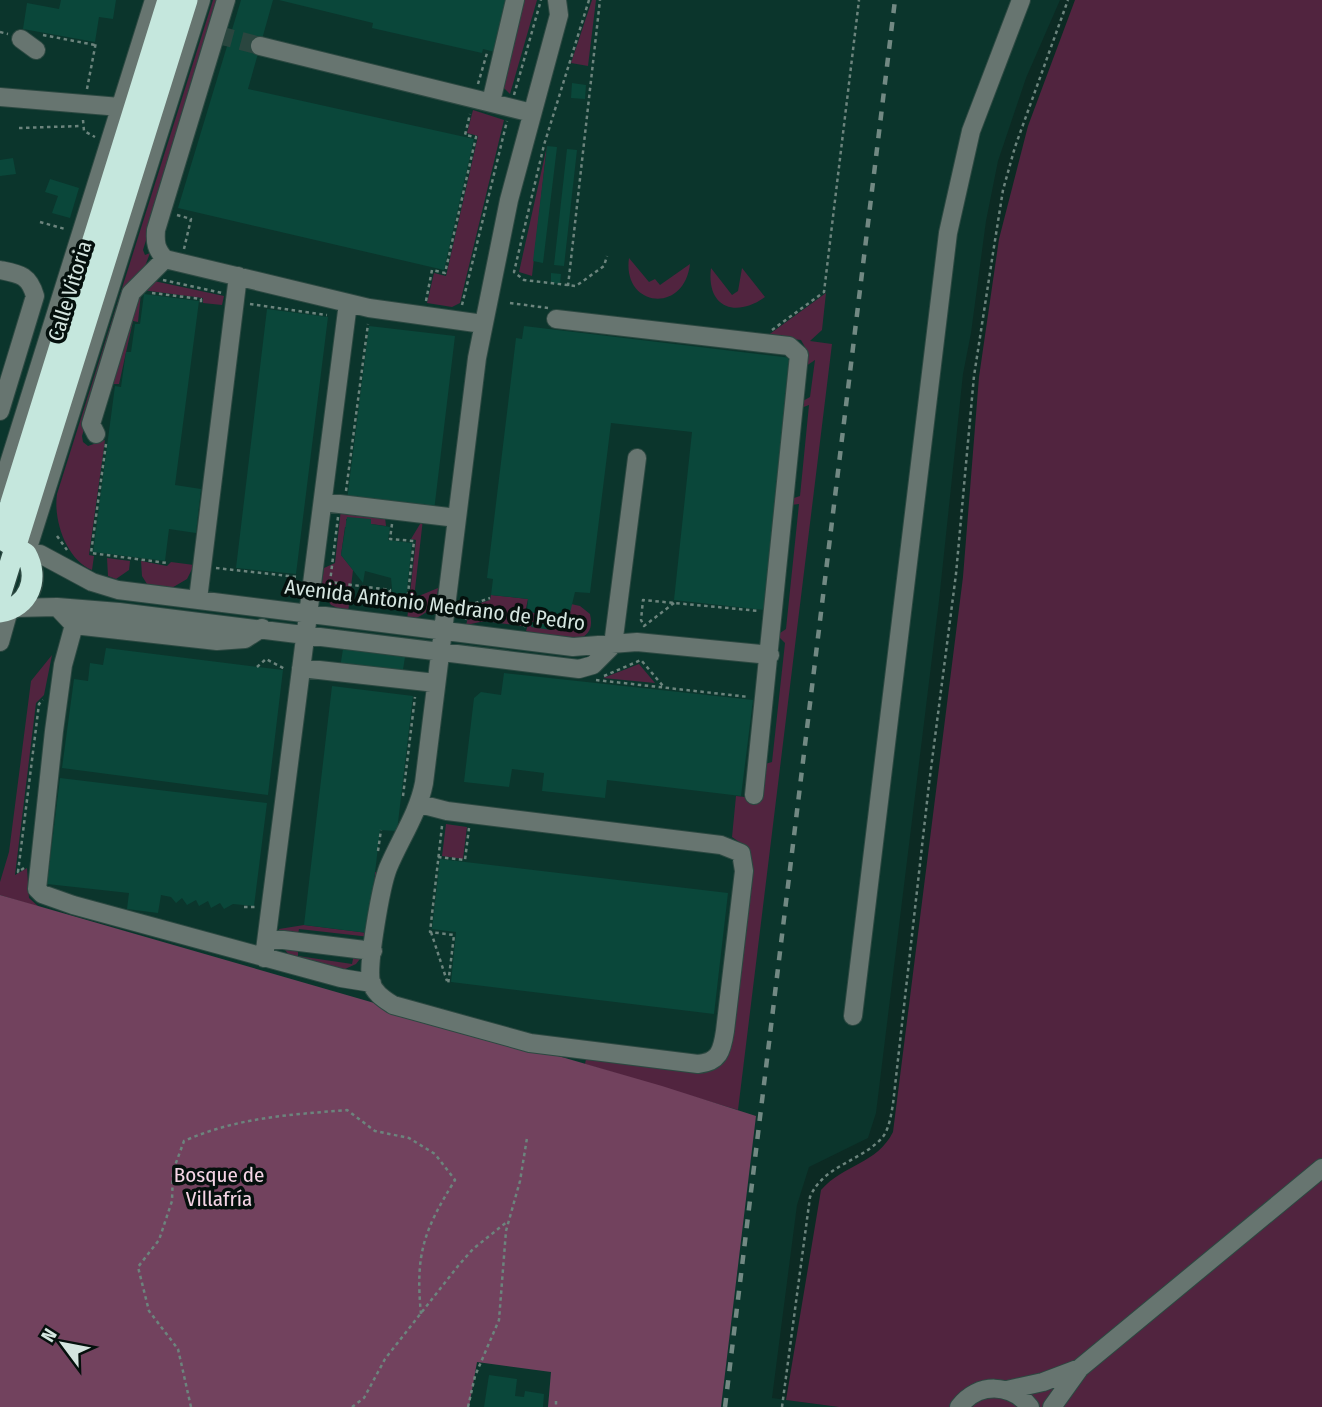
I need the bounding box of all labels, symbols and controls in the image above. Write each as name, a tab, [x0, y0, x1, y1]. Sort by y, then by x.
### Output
street label: Calle Vitoria	[42, 238, 98, 344]
street label: Avenida Antonio Medrano de Pedro	[283, 574, 587, 636]
park label: Bosque de Villafría	[174, 1162, 264, 1212]
north arrow	[28, 1309, 98, 1379]
text: N	[36, 1324, 62, 1346]

